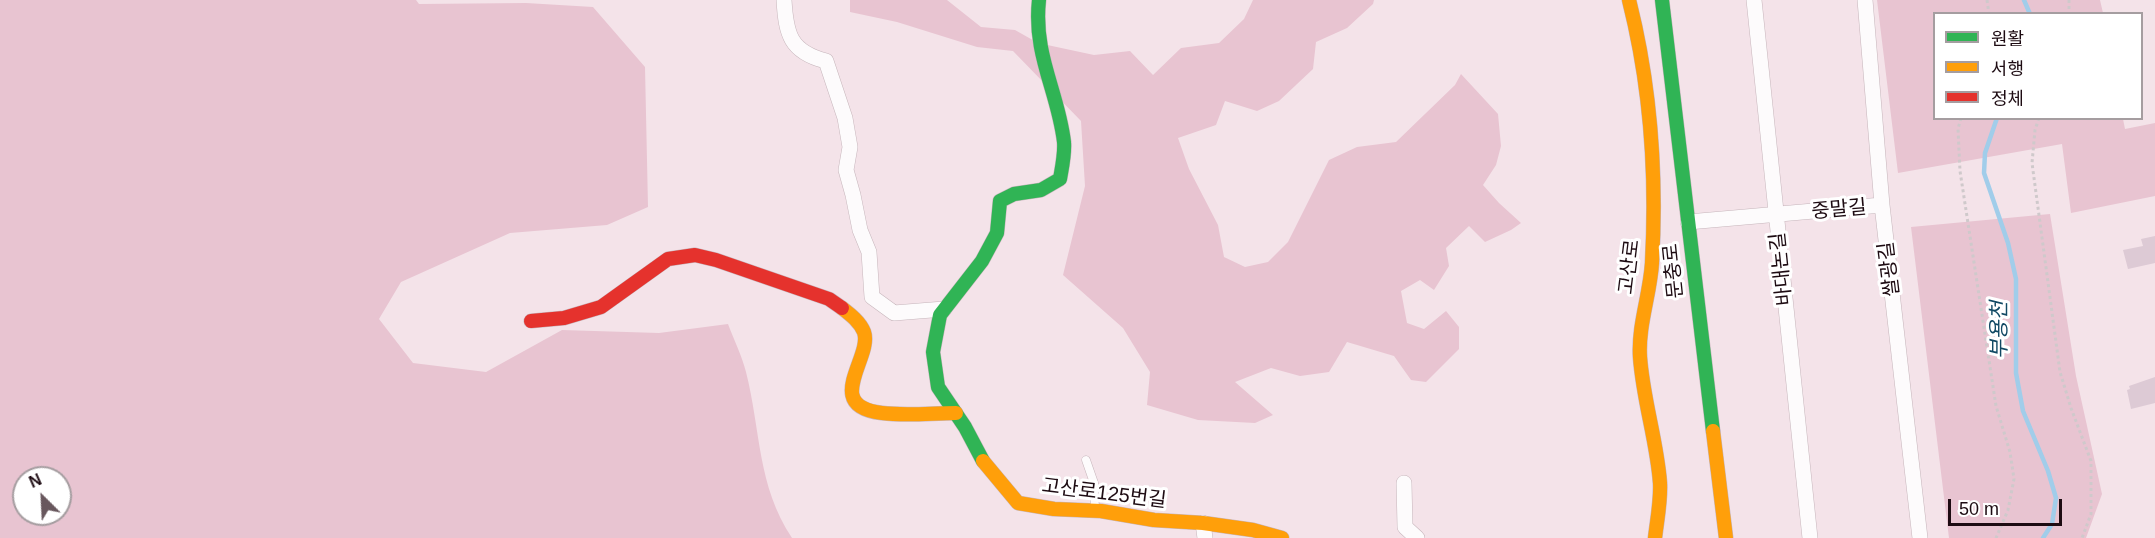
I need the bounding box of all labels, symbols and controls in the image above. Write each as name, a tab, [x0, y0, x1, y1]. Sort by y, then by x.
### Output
legend	[1933, 12, 2143, 120]
text: 원활	[1991, 29, 2024, 49]
text: 서행	[1991, 59, 2024, 79]
text: 정체	[1991, 89, 2024, 109]
street label: 중말길	[1810, 196, 1868, 224]
street label: 바대논길	[1766, 231, 1798, 307]
street label: 고산로	[1615, 238, 1645, 296]
street label: 쌀광길	[1875, 240, 1905, 298]
street label: 문충로	[1659, 242, 1689, 300]
water label: 부용천	[1987, 301, 2013, 359]
north arrow	[12, 466, 72, 526]
text: N	[27, 471, 44, 491]
street label: 고산로125번길	[1040, 474, 1168, 514]
scale bar	[1951, 487, 2065, 525]
text: 50 m	[1959, 499, 1999, 519]

